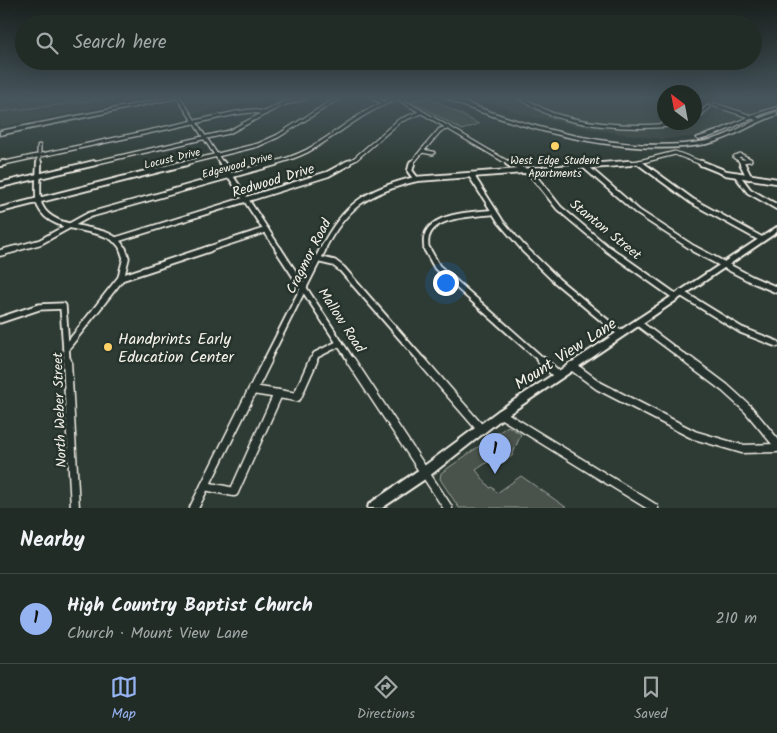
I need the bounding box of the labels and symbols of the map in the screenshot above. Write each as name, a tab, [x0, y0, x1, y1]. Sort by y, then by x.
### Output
north arrow	[657, 85, 702, 130]
marker: West Edge Student Apartments	[549, 140, 561, 152]
street label: Locust Drive	[142, 143, 202, 175]
street label: Edgewood Drive	[200, 148, 275, 184]
place label: West Edge Student Apartments	[510, 152, 600, 183]
street label: Redwood Drive	[229, 158, 318, 204]
street label: Stanton Street	[565, 194, 647, 266]
street label: Cragmor Road	[280, 214, 338, 298]
your location	[433, 270, 459, 296]
street label: Mallow Road	[312, 284, 371, 358]
street label: Mount View Lane	[510, 312, 622, 397]
place label: Handprints Early Education Center	[118, 327, 236, 370]
marker: Handprints Early Education Center	[102, 341, 114, 353]
street label: North Weber Street	[47, 351, 73, 468]
pin: 1	[479, 433, 511, 474]

